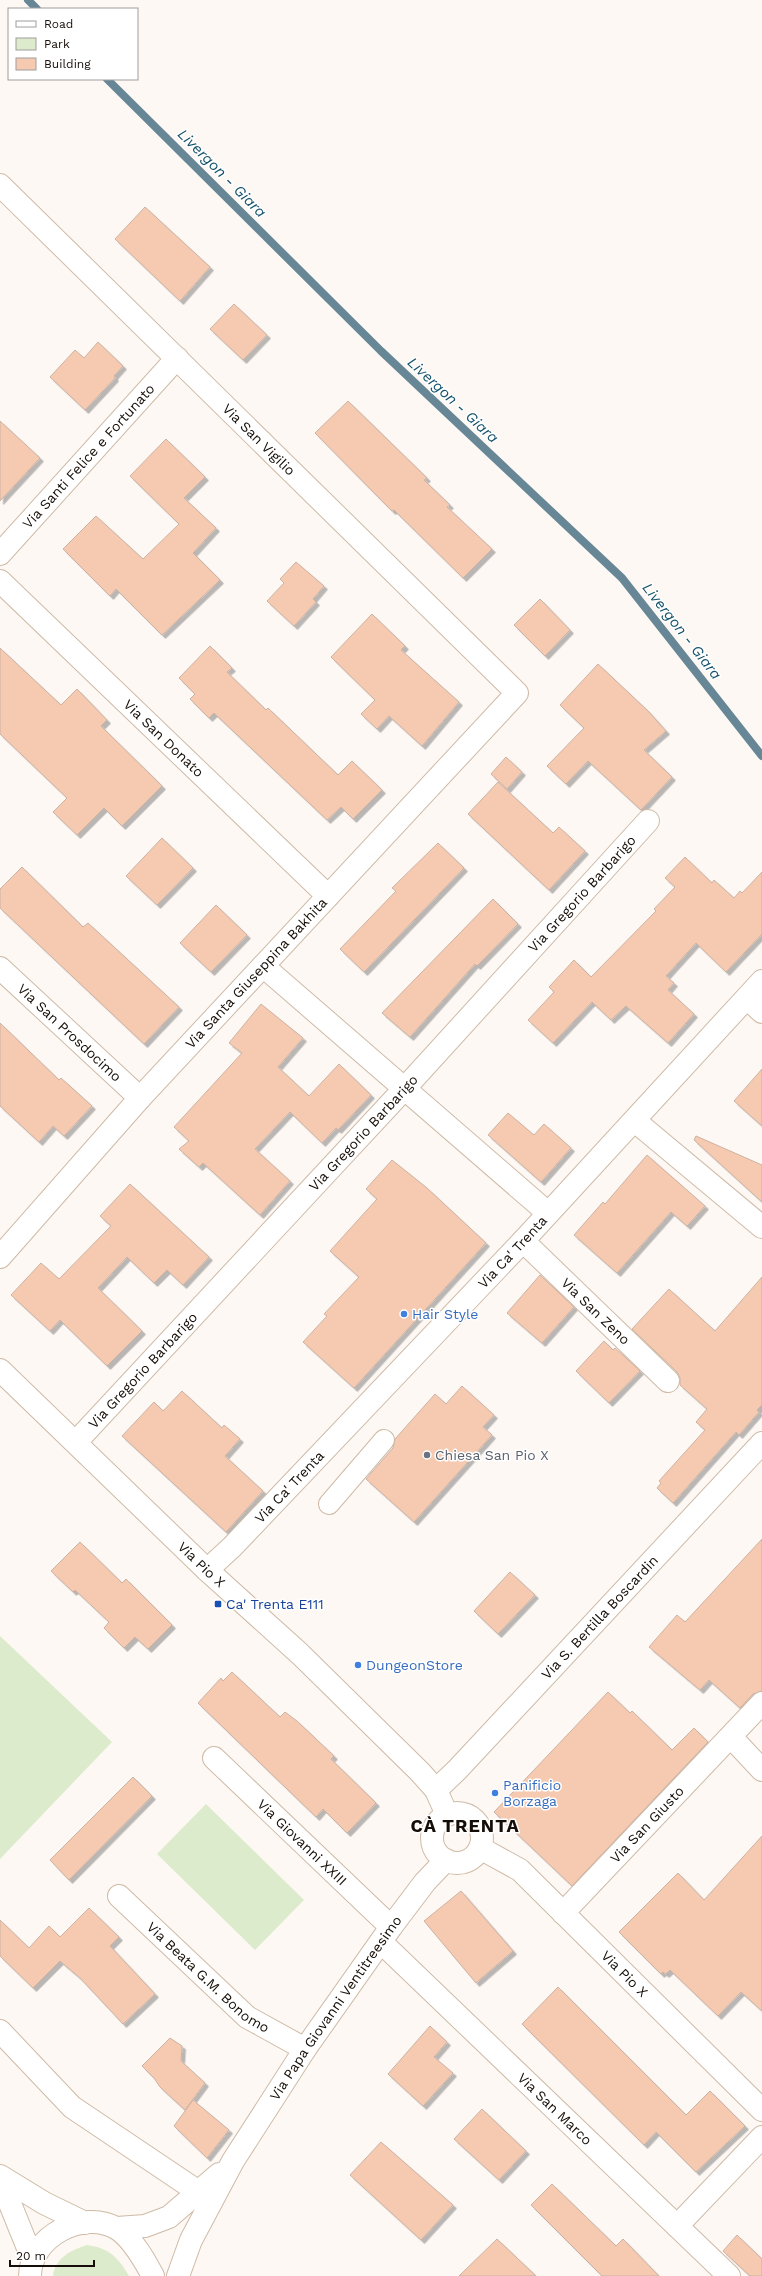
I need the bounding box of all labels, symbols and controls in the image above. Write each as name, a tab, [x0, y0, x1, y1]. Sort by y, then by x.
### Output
legend	[8, 8, 138, 80]
text: Road	[44, 17, 73, 31]
text: Park	[44, 37, 70, 51]
text: Building	[44, 57, 91, 71]
water label: Livergon - Giara	[174, 125, 270, 221]
water label: Livergon - Giara	[404, 353, 502, 447]
street label: Via Santi Felice e Fortunato	[19, 381, 158, 532]
street label: Via San Vigilio	[219, 400, 299, 479]
water label: Livergon - Giara	[639, 579, 725, 683]
street label: Via San Donato	[120, 696, 207, 780]
street label: Via Gregorio Barbarigo	[525, 832, 639, 955]
street label: Via Santa Giuseppina Bakhita	[182, 894, 330, 1052]
street label: Via San Prosdocimo	[14, 981, 125, 1085]
street label: Via Gregorio Barbarigo	[306, 1072, 421, 1194]
street label: Via Ca' Trenta	[475, 1212, 550, 1291]
street label: Via San Zeno	[558, 1274, 633, 1348]
place label: Hair Style	[412, 1306, 478, 1322]
street label: Via Gregorio Barbarigo	[85, 1309, 200, 1431]
marker: Hair Style	[399, 1309, 409, 1319]
street label: Via Ca' Trenta	[251, 1447, 327, 1526]
place label: Chiesa San Pio X	[435, 1447, 549, 1463]
marker: Chiesa San Pio X	[422, 1450, 432, 1460]
street label: Via Pio X	[175, 1538, 228, 1590]
street label: Via S. Bertilla Boscardin	[538, 1552, 661, 1682]
place label: Ca' Trenta E111	[226, 1596, 324, 1612]
marker: Ca' Trenta E111	[213, 1599, 223, 1609]
place label: DungeonStore	[366, 1657, 463, 1673]
marker: DungeonStore	[353, 1660, 363, 1670]
place label: Panificio Borzaga	[503, 1777, 561, 1809]
street label: Via San Giusto	[607, 1783, 687, 1866]
marker: Panificio Borzaga	[490, 1788, 500, 1798]
street label: Via Giovanni XXIII	[254, 1796, 350, 1889]
district label: CÀ TRENTA	[410, 1815, 520, 1836]
street label: Via Papa Giovanni Ventitreesimo	[266, 1912, 405, 2103]
street label: Via Beata G.M. Bonomo	[144, 1919, 272, 2036]
street label: Via Pio X	[598, 1947, 651, 2000]
street label: Via San Marco	[514, 2070, 595, 2148]
scale bar	[10, 2242, 94, 2268]
text: 20 m	[16, 2249, 46, 2263]

